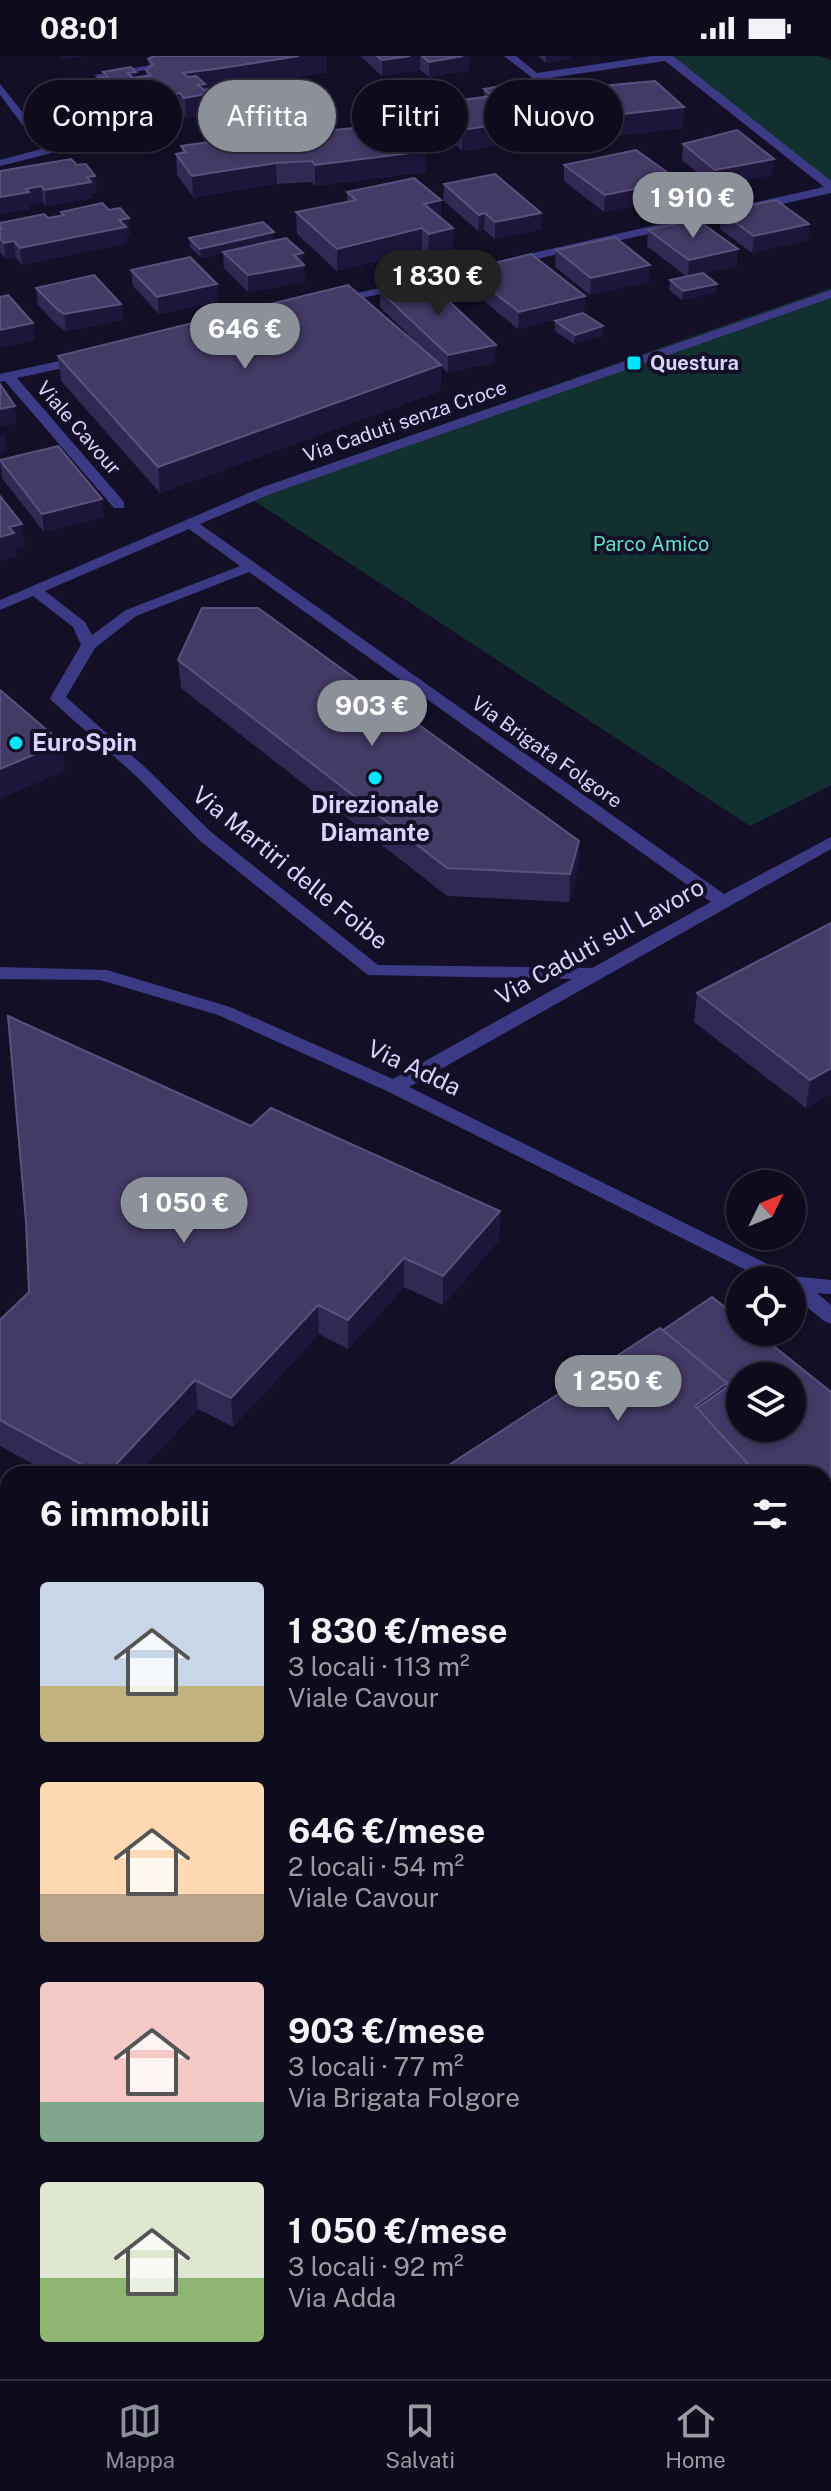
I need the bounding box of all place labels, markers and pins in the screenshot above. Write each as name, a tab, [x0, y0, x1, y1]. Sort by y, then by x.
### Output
pin: 1 910 €	[619, 172, 767, 240]
pin: 1 830 €	[364, 250, 512, 318]
pin: 646 €	[189, 303, 301, 371]
place label: Questura	[650, 351, 739, 375]
marker: Questura	[625, 354, 643, 372]
pin: 903 €	[316, 680, 428, 748]
place label: EuroSpin	[32, 728, 137, 756]
marker: EuroSpin	[7, 734, 25, 752]
marker: Direzionale Diamante	[366, 769, 384, 787]
place label: Direzionale Diamante	[311, 790, 439, 846]
pin: 1 050 €	[110, 1177, 258, 1245]
pin: 1 250 €	[544, 1355, 692, 1423]

